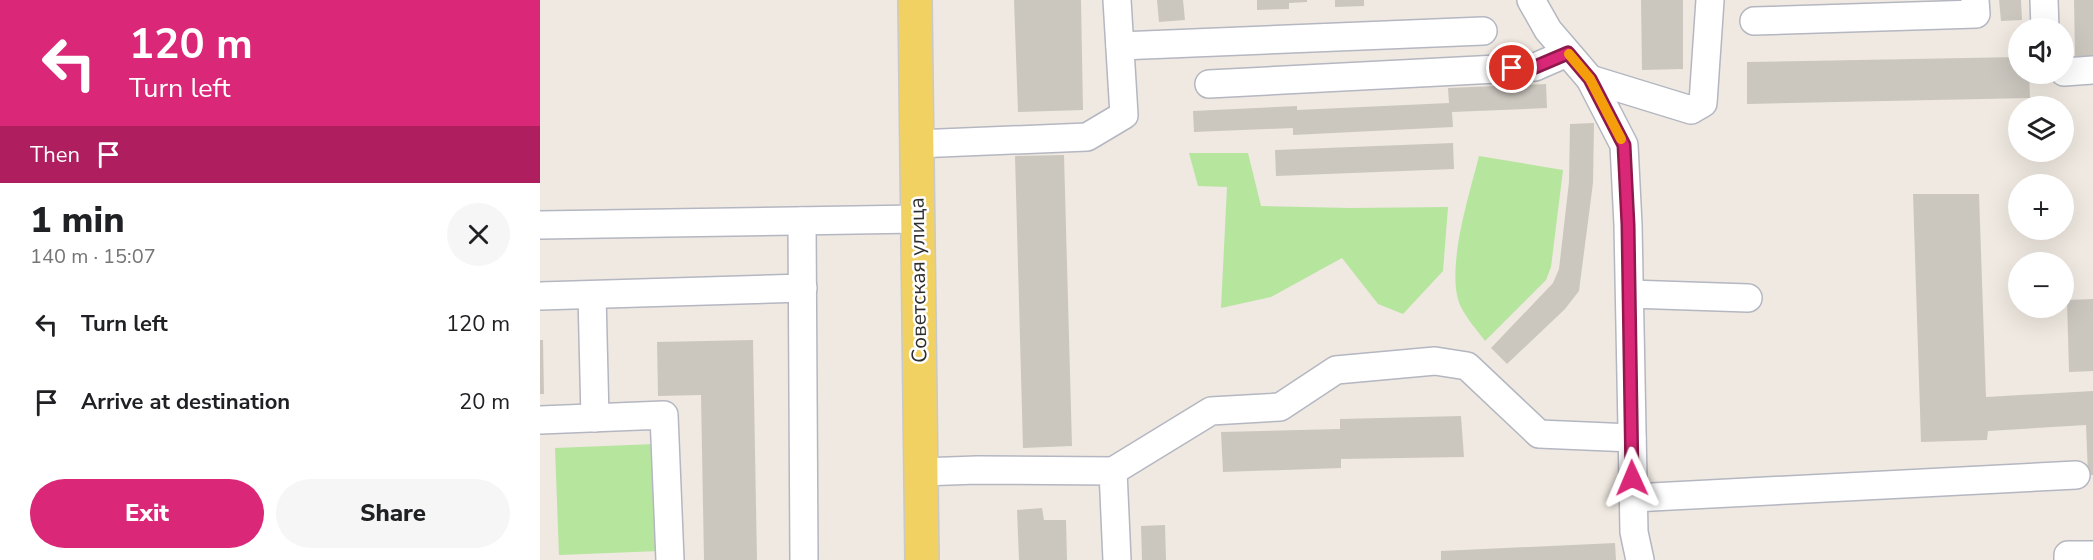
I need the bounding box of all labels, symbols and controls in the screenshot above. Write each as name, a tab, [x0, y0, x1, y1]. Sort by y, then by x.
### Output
text: 120 m	[129, 16, 253, 73]
map controls	[2008, 18, 2074, 318]
button: sound	[2008, 18, 2074, 84]
icon: left	[30, 24, 108, 102]
pin	[1486, 42, 1537, 93]
icon: arrive	[1495, 51, 1528, 84]
text: Turn left	[129, 70, 230, 107]
button: layers	[2008, 96, 2074, 162]
icon: arrive	[92, 138, 125, 171]
text: Then	[30, 140, 80, 170]
button: +	[2008, 174, 2074, 240]
text: 1 min	[30, 196, 125, 245]
street label: Советская улица	[903, 197, 933, 363]
button: close	[447, 203, 510, 266]
text: 140 m · 15:07	[30, 243, 156, 270]
button: −	[2008, 252, 2074, 318]
icon: left	[30, 308, 63, 341]
text: Turn left	[81, 309, 168, 339]
text: 120 m	[446, 309, 510, 339]
icon: arrive	[30, 386, 63, 419]
text: Arrive at destination	[81, 387, 290, 417]
text: 20 m	[459, 387, 510, 417]
position arrow	[1600, 446, 1664, 510]
button: Exit	[30, 479, 264, 548]
button: Share	[276, 479, 510, 548]

